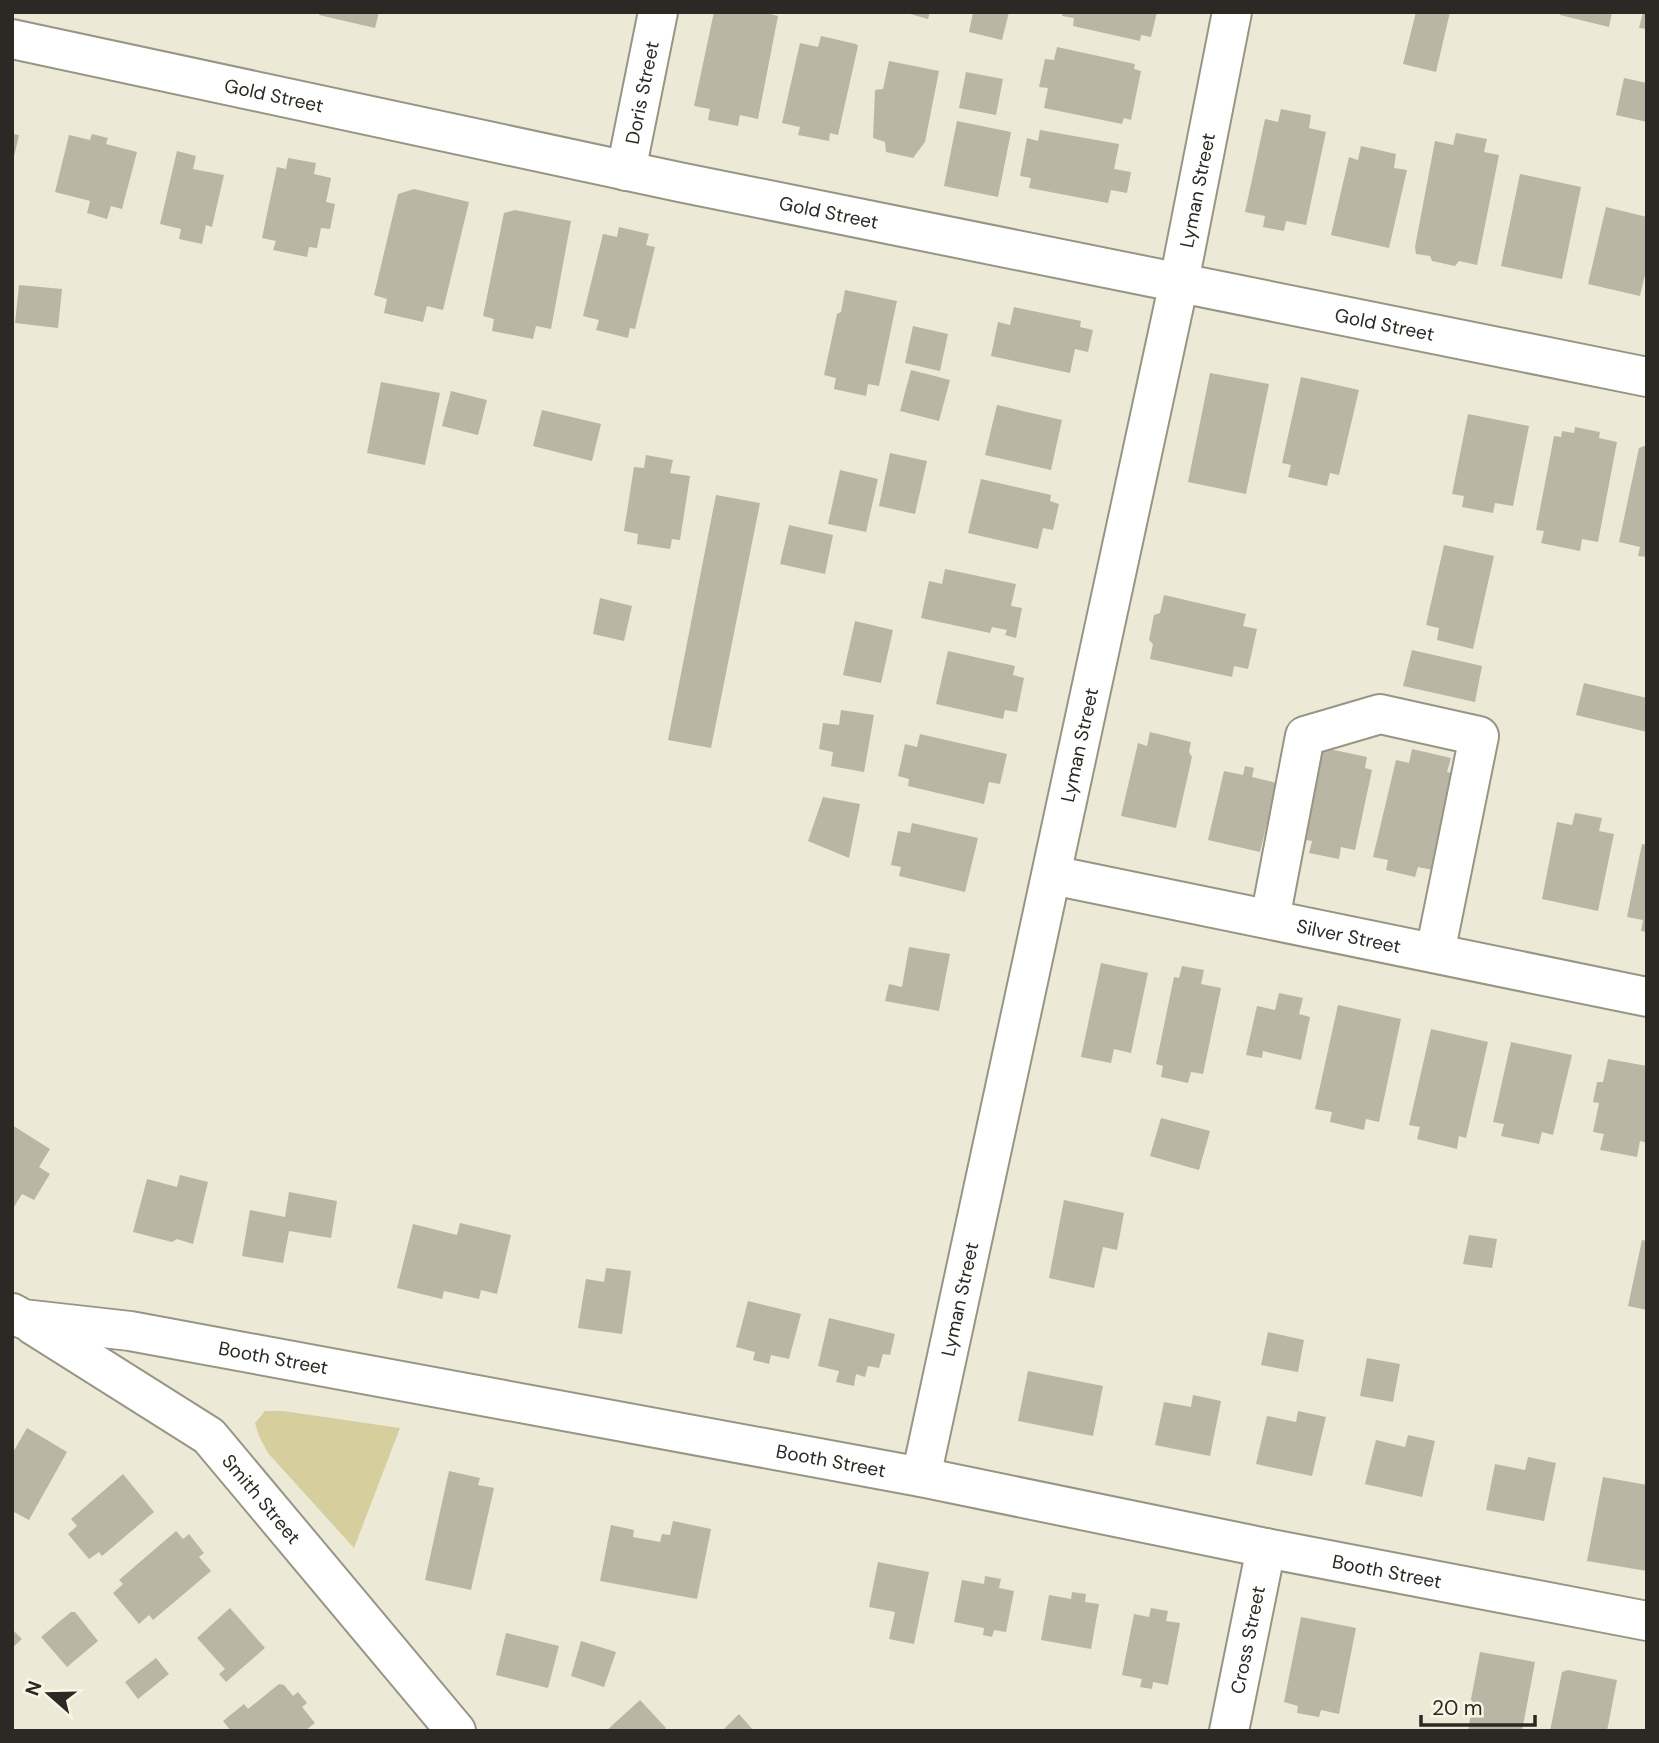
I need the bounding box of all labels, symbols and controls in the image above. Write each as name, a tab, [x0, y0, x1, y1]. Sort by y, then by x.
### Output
street label: Doris Street	[619, 39, 664, 146]
street label: Gold Street	[222, 72, 326, 118]
street label: Lyman Street	[1174, 131, 1220, 250]
street label: Gold Street	[777, 190, 881, 234]
street label: Gold Street	[1333, 302, 1437, 346]
street label: Lyman Street	[1055, 685, 1104, 804]
street label: Silver Street	[1294, 913, 1403, 959]
street label: Lyman Street	[935, 1239, 984, 1359]
street label: Booth Street	[217, 1335, 330, 1380]
street label: Booth Street	[774, 1438, 888, 1483]
street label: Smith Street	[217, 1449, 306, 1549]
street label: Booth Street	[1330, 1548, 1444, 1594]
street label: Cross Street	[1224, 1584, 1271, 1696]
north arrow	[14, 1659, 84, 1729]
text: N	[19, 1678, 48, 1699]
scale bar	[1421, 1684, 1535, 1728]
text: 20 m	[1432, 1694, 1483, 1722]

